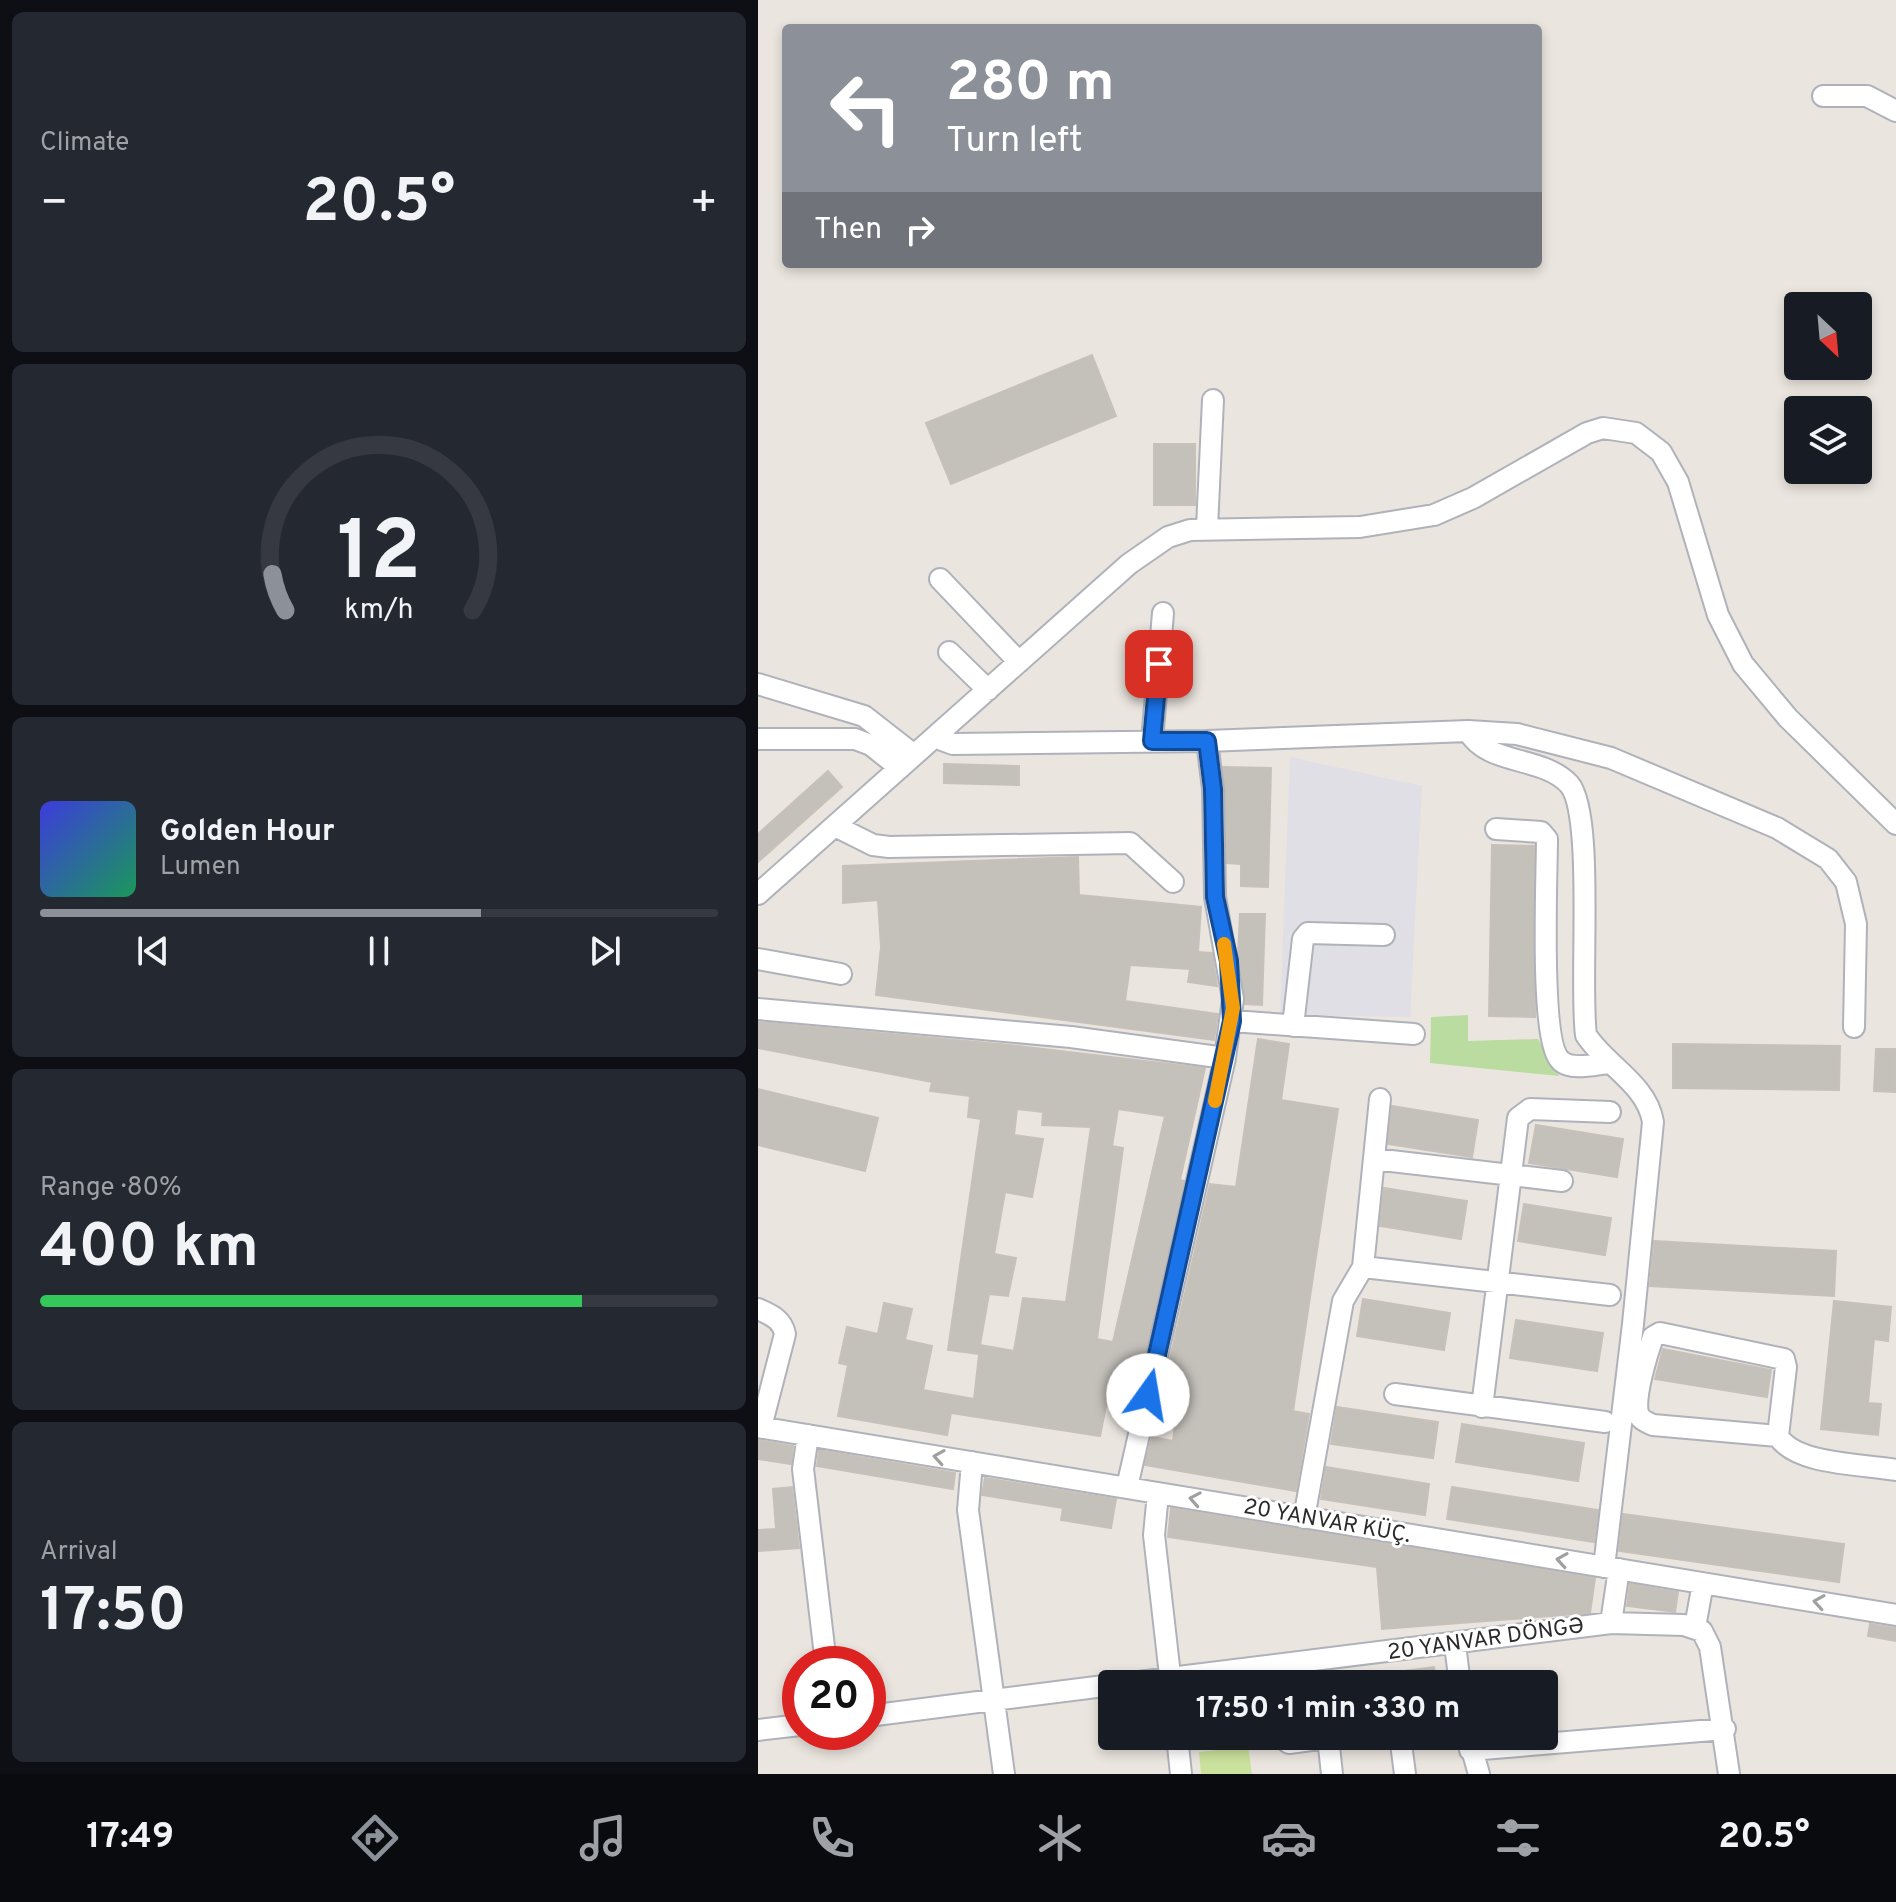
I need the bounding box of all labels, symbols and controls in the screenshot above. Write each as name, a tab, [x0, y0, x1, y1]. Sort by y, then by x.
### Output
text: 280 m	[946, 50, 1114, 120]
icon: left	[814, 56, 918, 160]
text: Turn left	[946, 119, 1083, 165]
text: Climate	[40, 127, 129, 160]
text: 20.5°	[303, 167, 455, 243]
text: −	[40, 177, 68, 233]
text: +	[690, 177, 718, 233]
icon: right	[898, 208, 942, 252]
text: Then	[814, 212, 882, 249]
north arrow	[1784, 292, 1872, 380]
map controls	[1784, 292, 1872, 484]
button: layers	[1784, 396, 1872, 484]
text: 12	[337, 503, 421, 608]
text: km/h	[344, 593, 414, 629]
pin	[1125, 630, 1193, 698]
icon: arrive	[1137, 642, 1181, 686]
text: Golden Hour	[160, 814, 334, 851]
text: Lumen	[160, 851, 241, 884]
icon: previous	[131, 929, 175, 973]
icon: pause	[357, 929, 401, 973]
icon: next	[583, 929, 627, 973]
text: Range · 80%	[40, 1172, 182, 1205]
text: 400 km	[40, 1212, 259, 1288]
position arrow	[1106, 1353, 1190, 1437]
one-way arrow	[932, 1449, 946, 1466]
one-way arrow	[1189, 1492, 1202, 1509]
street label: 20 YANVAR KÜÇ.	[1241, 1492, 1413, 1550]
text: Arrival	[40, 1536, 118, 1569]
one-way arrow	[1556, 1553, 1569, 1570]
text: 17:50	[40, 1576, 187, 1652]
one-way arrow	[1812, 1594, 1826, 1611]
street label: 20 YANVAR DÖNGƏ	[1386, 1611, 1586, 1667]
speed limit sign: 20	[782, 1646, 886, 1750]
text: 17:50 · 1 min · 330 m	[1196, 1691, 1460, 1728]
icon: directions	[347, 1810, 403, 1866]
icon: music	[575, 1810, 631, 1866]
icon: phone	[804, 1810, 860, 1866]
icon: climate	[1032, 1810, 1088, 1866]
icon: car	[1261, 1810, 1317, 1866]
icon: filters	[1490, 1810, 1546, 1866]
text: 17:49	[86, 1815, 174, 1861]
text: 20.5°	[1718, 1815, 1810, 1861]

